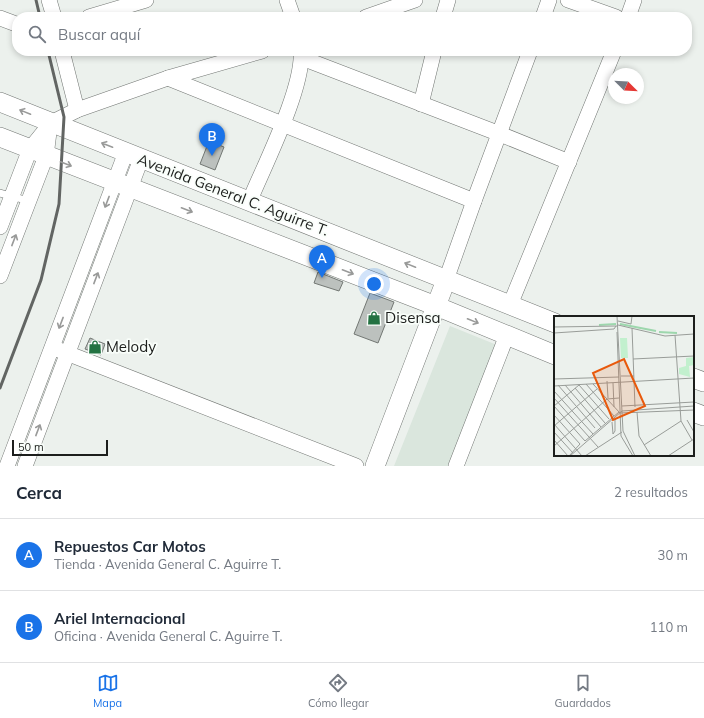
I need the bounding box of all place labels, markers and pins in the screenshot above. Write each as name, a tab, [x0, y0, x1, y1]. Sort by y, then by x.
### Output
pin: B	[199, 123, 225, 156]
pin: A	[309, 245, 335, 278]
place label: Disensa	[385, 308, 441, 327]
shop icon: Disensa	[366, 310, 382, 326]
place label: Melody	[106, 337, 156, 356]
shop icon: Melody	[87, 339, 103, 355]

